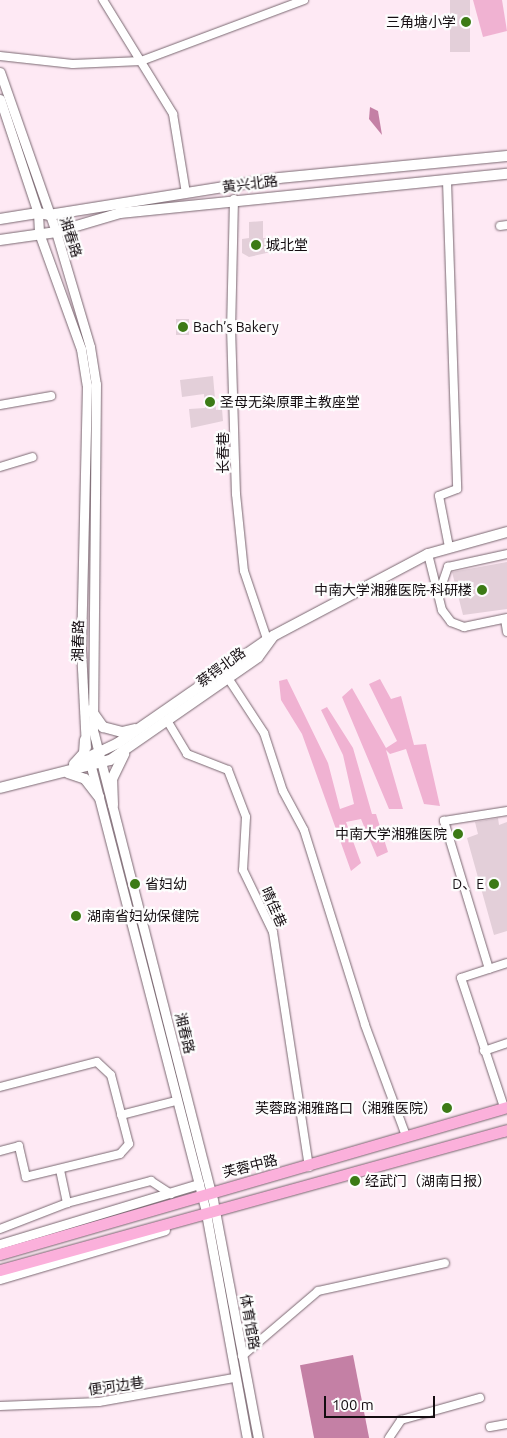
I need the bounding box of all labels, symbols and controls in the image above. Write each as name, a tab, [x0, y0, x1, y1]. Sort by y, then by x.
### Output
place label: 三角塘小学	[386, 14, 456, 30]
marker: 三角塘小学	[460, 16, 472, 28]
street label: 黄兴北路	[221, 172, 279, 196]
street label: 湘春路	[57, 214, 85, 260]
place label: 城北堂	[266, 237, 308, 253]
marker: 城北堂	[250, 239, 262, 251]
place label: Bach’s Bakery	[193, 319, 279, 335]
marker: Bach’s Bakery	[177, 321, 189, 333]
place label: 圣母无染原罪主教座堂	[220, 394, 360, 410]
marker: 圣母无染原罪主教座堂	[204, 396, 216, 408]
street label: 长春巷	[215, 432, 231, 474]
place label: 中南大学湘雅医院-科研楼	[314, 582, 472, 598]
marker: 中南大学湘雅医院-科研楼	[476, 584, 488, 596]
street label: 湘春路	[69, 620, 87, 662]
street label: 蔡锷北路	[193, 644, 249, 690]
place label: 中南大学湘雅医院	[335, 826, 447, 842]
marker: 中南大学湘雅医院	[451, 827, 465, 841]
place label: 省妇幼	[145, 876, 187, 892]
place label: D、E	[452, 876, 484, 892]
marker: 省妇幼	[129, 878, 141, 890]
marker: D、E	[488, 878, 500, 890]
street label: 晴佳巷	[258, 884, 290, 930]
place label: 湖南省妇幼保健院	[87, 908, 199, 924]
marker: 湖南省妇幼保健院	[69, 909, 83, 923]
street label: 湘春路	[172, 1011, 198, 1055]
place label: 芙蓉路湘雅路口（湘雅医院）	[255, 1100, 437, 1116]
marker: 芙蓉路湘雅路口（湘雅医院）	[441, 1102, 453, 1114]
street label: 芙蓉中路	[221, 1151, 279, 1181]
place label: 经武门（湖南日报）	[365, 1173, 491, 1189]
marker: 经武门（湖南日报）	[349, 1175, 361, 1187]
street label: 体育馆路	[237, 1293, 263, 1351]
street label: 便河边巷	[87, 1374, 145, 1398]
scale bar	[327, 1386, 438, 1418]
text: 100 m	[332, 1396, 374, 1413]

